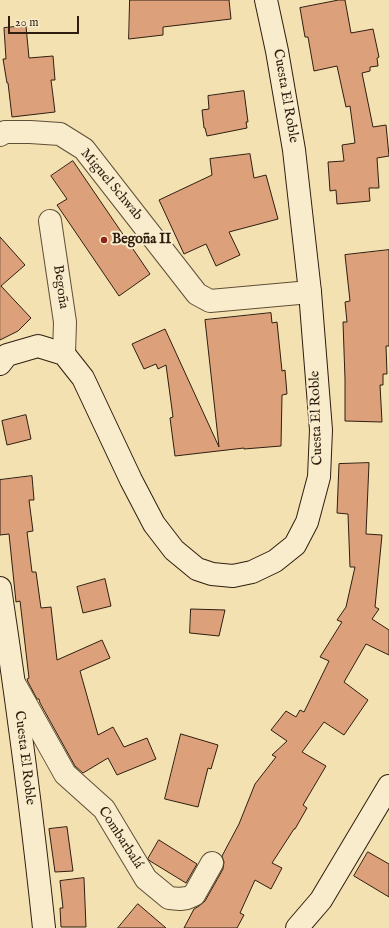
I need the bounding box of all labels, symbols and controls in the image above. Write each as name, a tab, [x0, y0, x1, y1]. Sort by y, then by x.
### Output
scale bar	[10, 8, 81, 34]
text: 20 m	[15, 15, 38, 30]
street label: Cuesta El Roble	[268, 48, 302, 144]
street label: Miguel Schwab	[76, 146, 146, 224]
place label: Begoña II	[112, 232, 171, 248]
marker: Begoña II	[99, 235, 109, 245]
street label: Begoña	[49, 264, 71, 310]
street label: Cuesta El Roble	[307, 370, 327, 466]
street label: Cuesta El Roble	[10, 710, 38, 806]
street label: Combarbalá	[94, 804, 146, 872]

